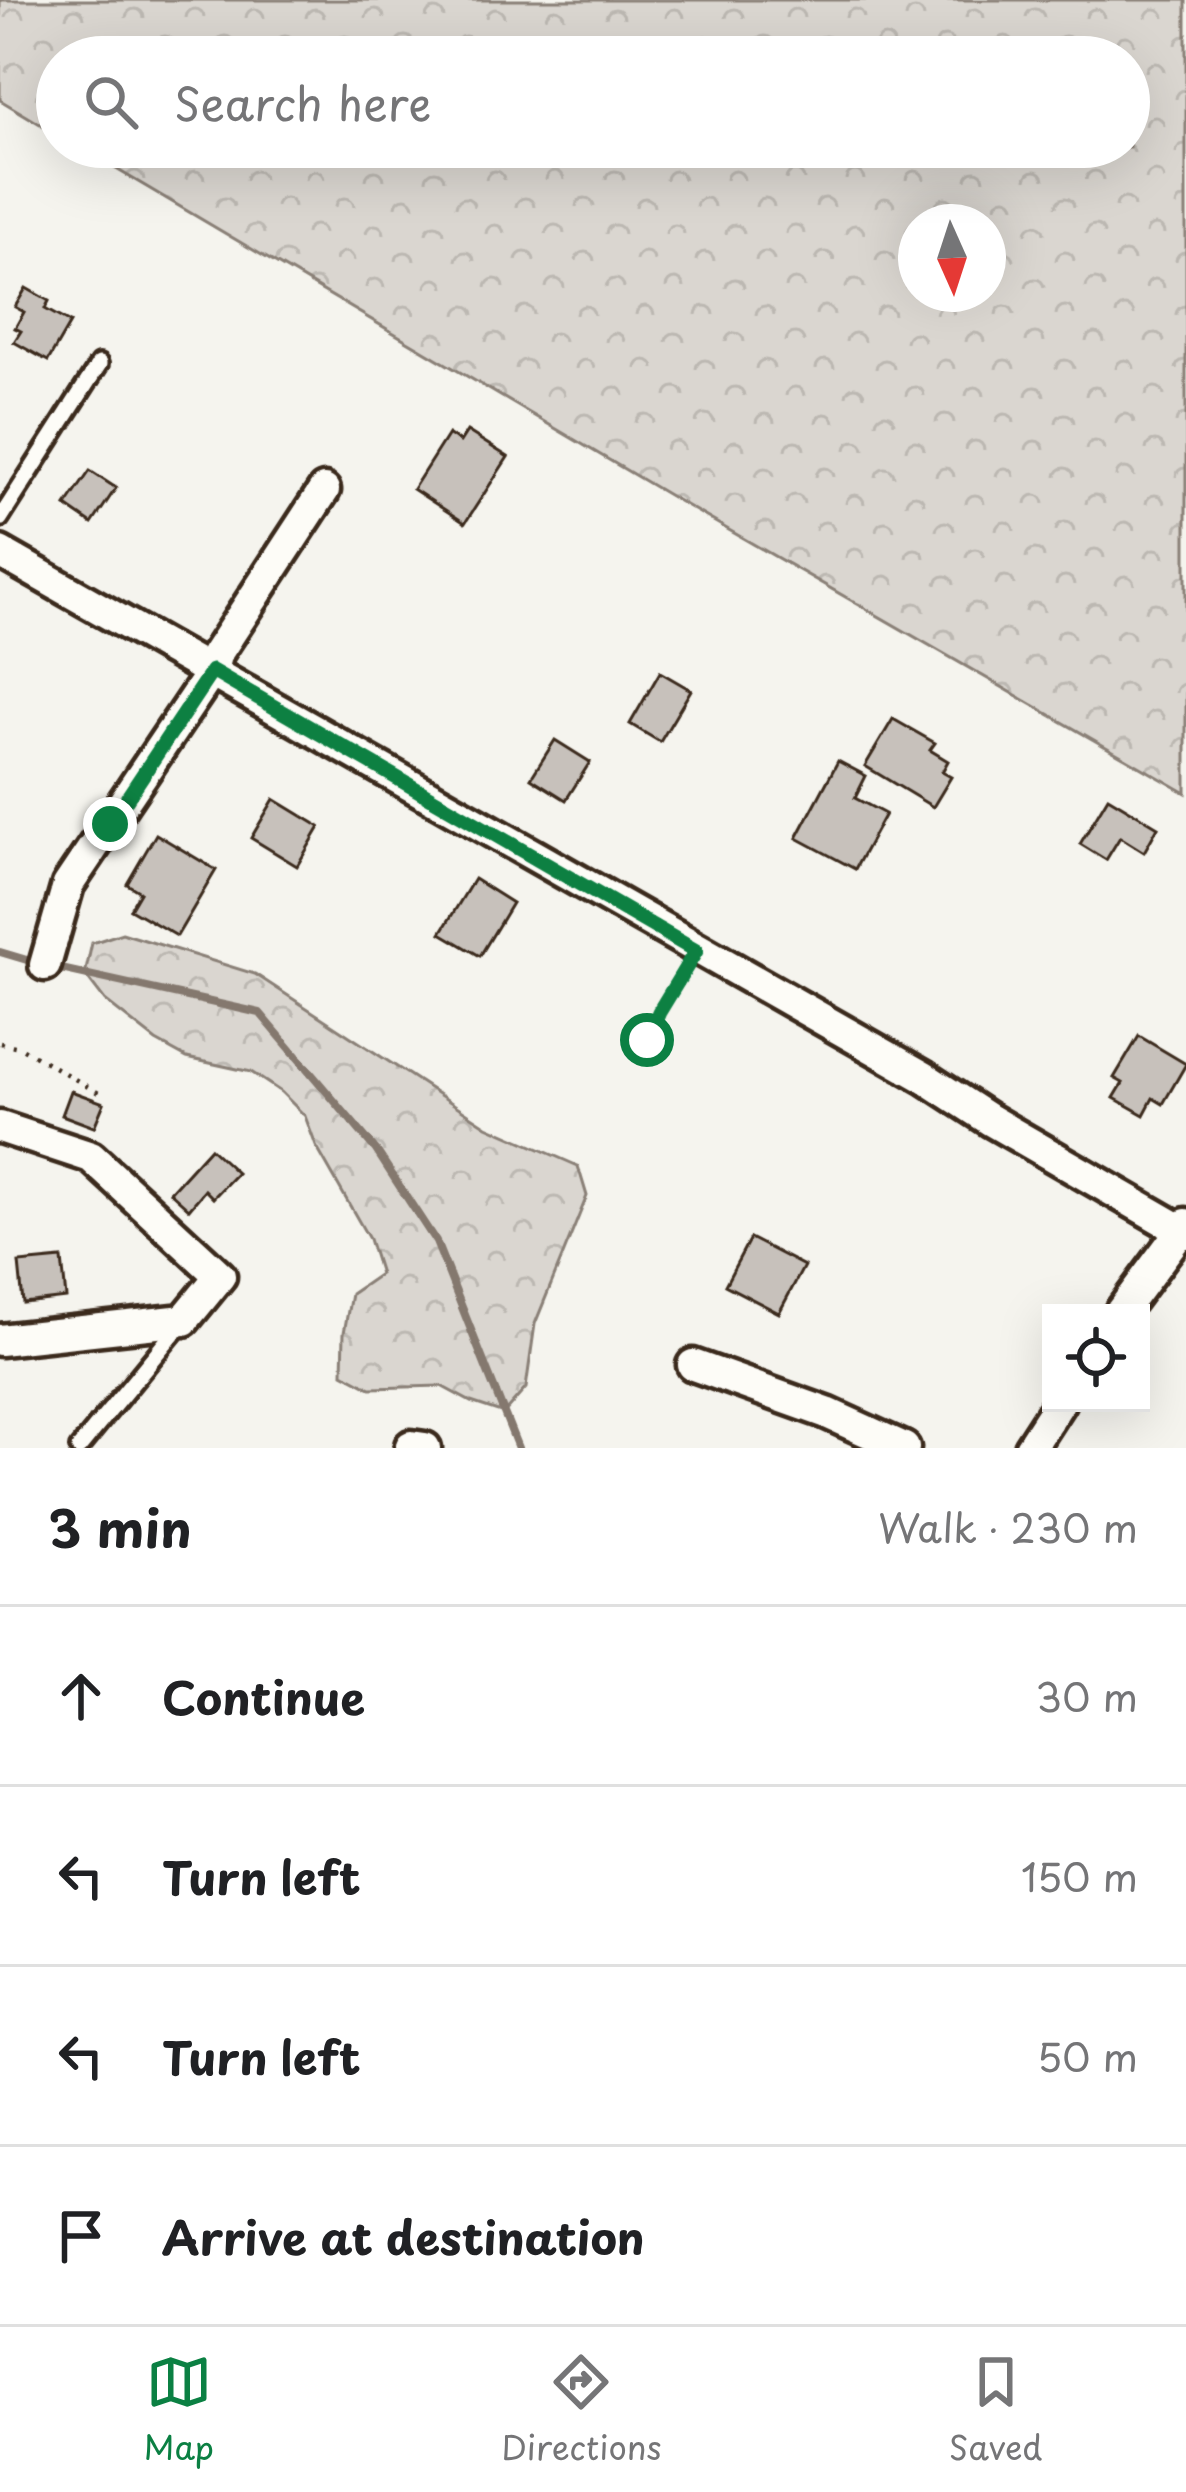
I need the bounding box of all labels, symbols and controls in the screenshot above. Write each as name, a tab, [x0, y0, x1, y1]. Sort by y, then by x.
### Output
search box	[36, 36, 1150, 168]
text: Search here	[174, 68, 431, 136]
icon: search	[78, 69, 144, 135]
north arrow	[898, 204, 1006, 312]
route end	[83, 797, 137, 851]
route start	[620, 1013, 674, 1067]
map controls	[1042, 1304, 1150, 1412]
button: locate	[1042, 1304, 1150, 1412]
text: 3 min	[48, 1488, 192, 1565]
text: Walk · 230 m	[878, 1497, 1138, 1556]
text: Continue	[162, 1662, 365, 1730]
icon: ahead	[48, 1663, 114, 1729]
text: 30 m	[1035, 1666, 1138, 1725]
text: Turn left	[162, 1842, 361, 1910]
icon: left	[48, 1843, 114, 1909]
text: 150 m	[1021, 1846, 1138, 1905]
text: Turn left	[162, 2022, 361, 2090]
icon: left	[48, 2023, 114, 2089]
text: 50 m	[1037, 2026, 1138, 2085]
text: Arrive at destination	[162, 2202, 645, 2270]
icon: arrive	[48, 2203, 114, 2269]
tab: Map	[144, 2349, 214, 2471]
tab: Directions	[501, 2349, 662, 2471]
tab: Saved	[949, 2349, 1042, 2471]

